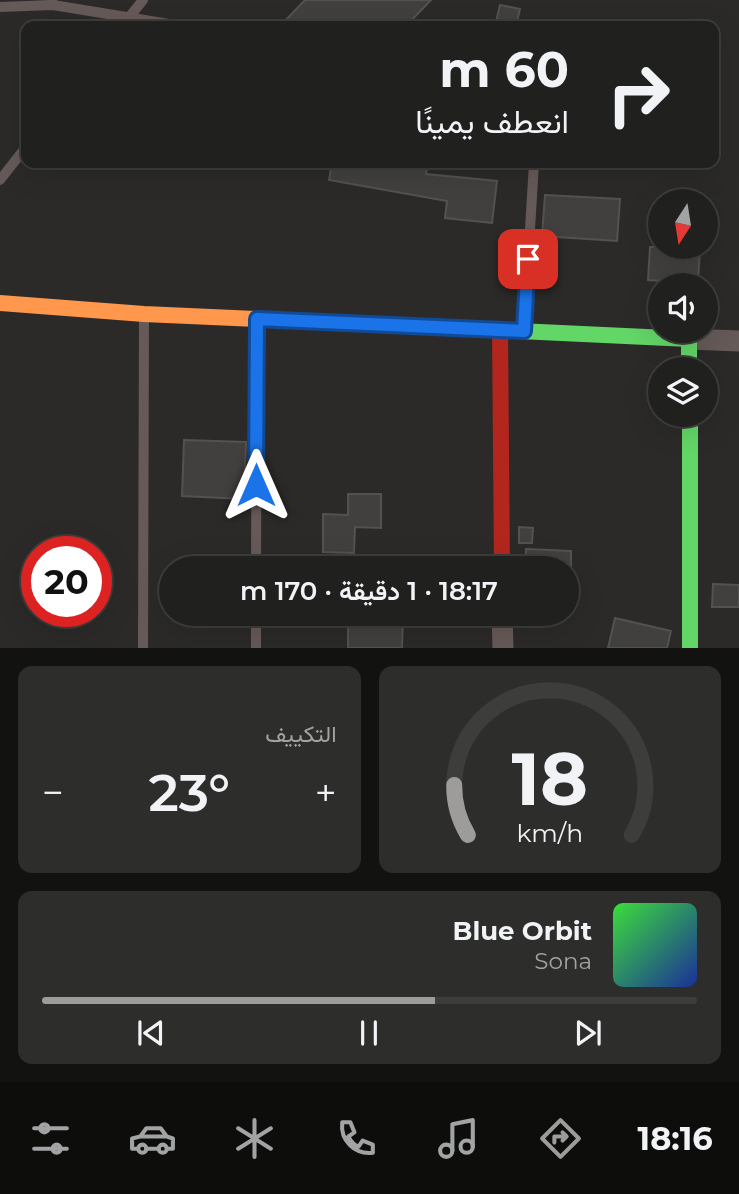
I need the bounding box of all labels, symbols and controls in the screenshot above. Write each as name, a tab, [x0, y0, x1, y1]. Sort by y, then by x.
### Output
text: 60 m	[439, 40, 569, 99]
icon: right	[593, 49, 684, 140]
text: انعطف يمينًا	[415, 102, 569, 141]
north arrow	[648, 189, 718, 259]
map controls	[648, 189, 718, 427]
pin	[498, 229, 558, 289]
icon: arrive	[509, 240, 547, 278]
button: sound	[648, 273, 718, 343]
button: layers	[648, 357, 718, 427]
position arrow	[219, 448, 293, 522]
speed limit sign: 20	[21, 536, 112, 627]
text: 18:17 · 1 دقيقة · 170 m	[240, 575, 498, 607]
text: التكييف	[265, 720, 337, 748]
text: 18	[511, 736, 588, 824]
text: 23°	[148, 761, 230, 824]
text: −	[42, 769, 64, 816]
text: +	[315, 769, 336, 816]
text: km/h	[516, 818, 583, 848]
text: Blue Orbit	[453, 915, 592, 947]
text: Sona	[534, 947, 592, 975]
icon: previous	[132, 1014, 170, 1052]
icon: pause	[350, 1014, 388, 1052]
icon: next	[569, 1014, 607, 1052]
icon: filters	[26, 1114, 75, 1163]
icon: car	[128, 1114, 177, 1163]
icon: climate	[230, 1114, 279, 1163]
icon: phone	[332, 1114, 381, 1163]
icon: music	[434, 1114, 483, 1163]
icon: directions	[536, 1114, 585, 1163]
text: 18:16	[638, 1119, 713, 1158]

